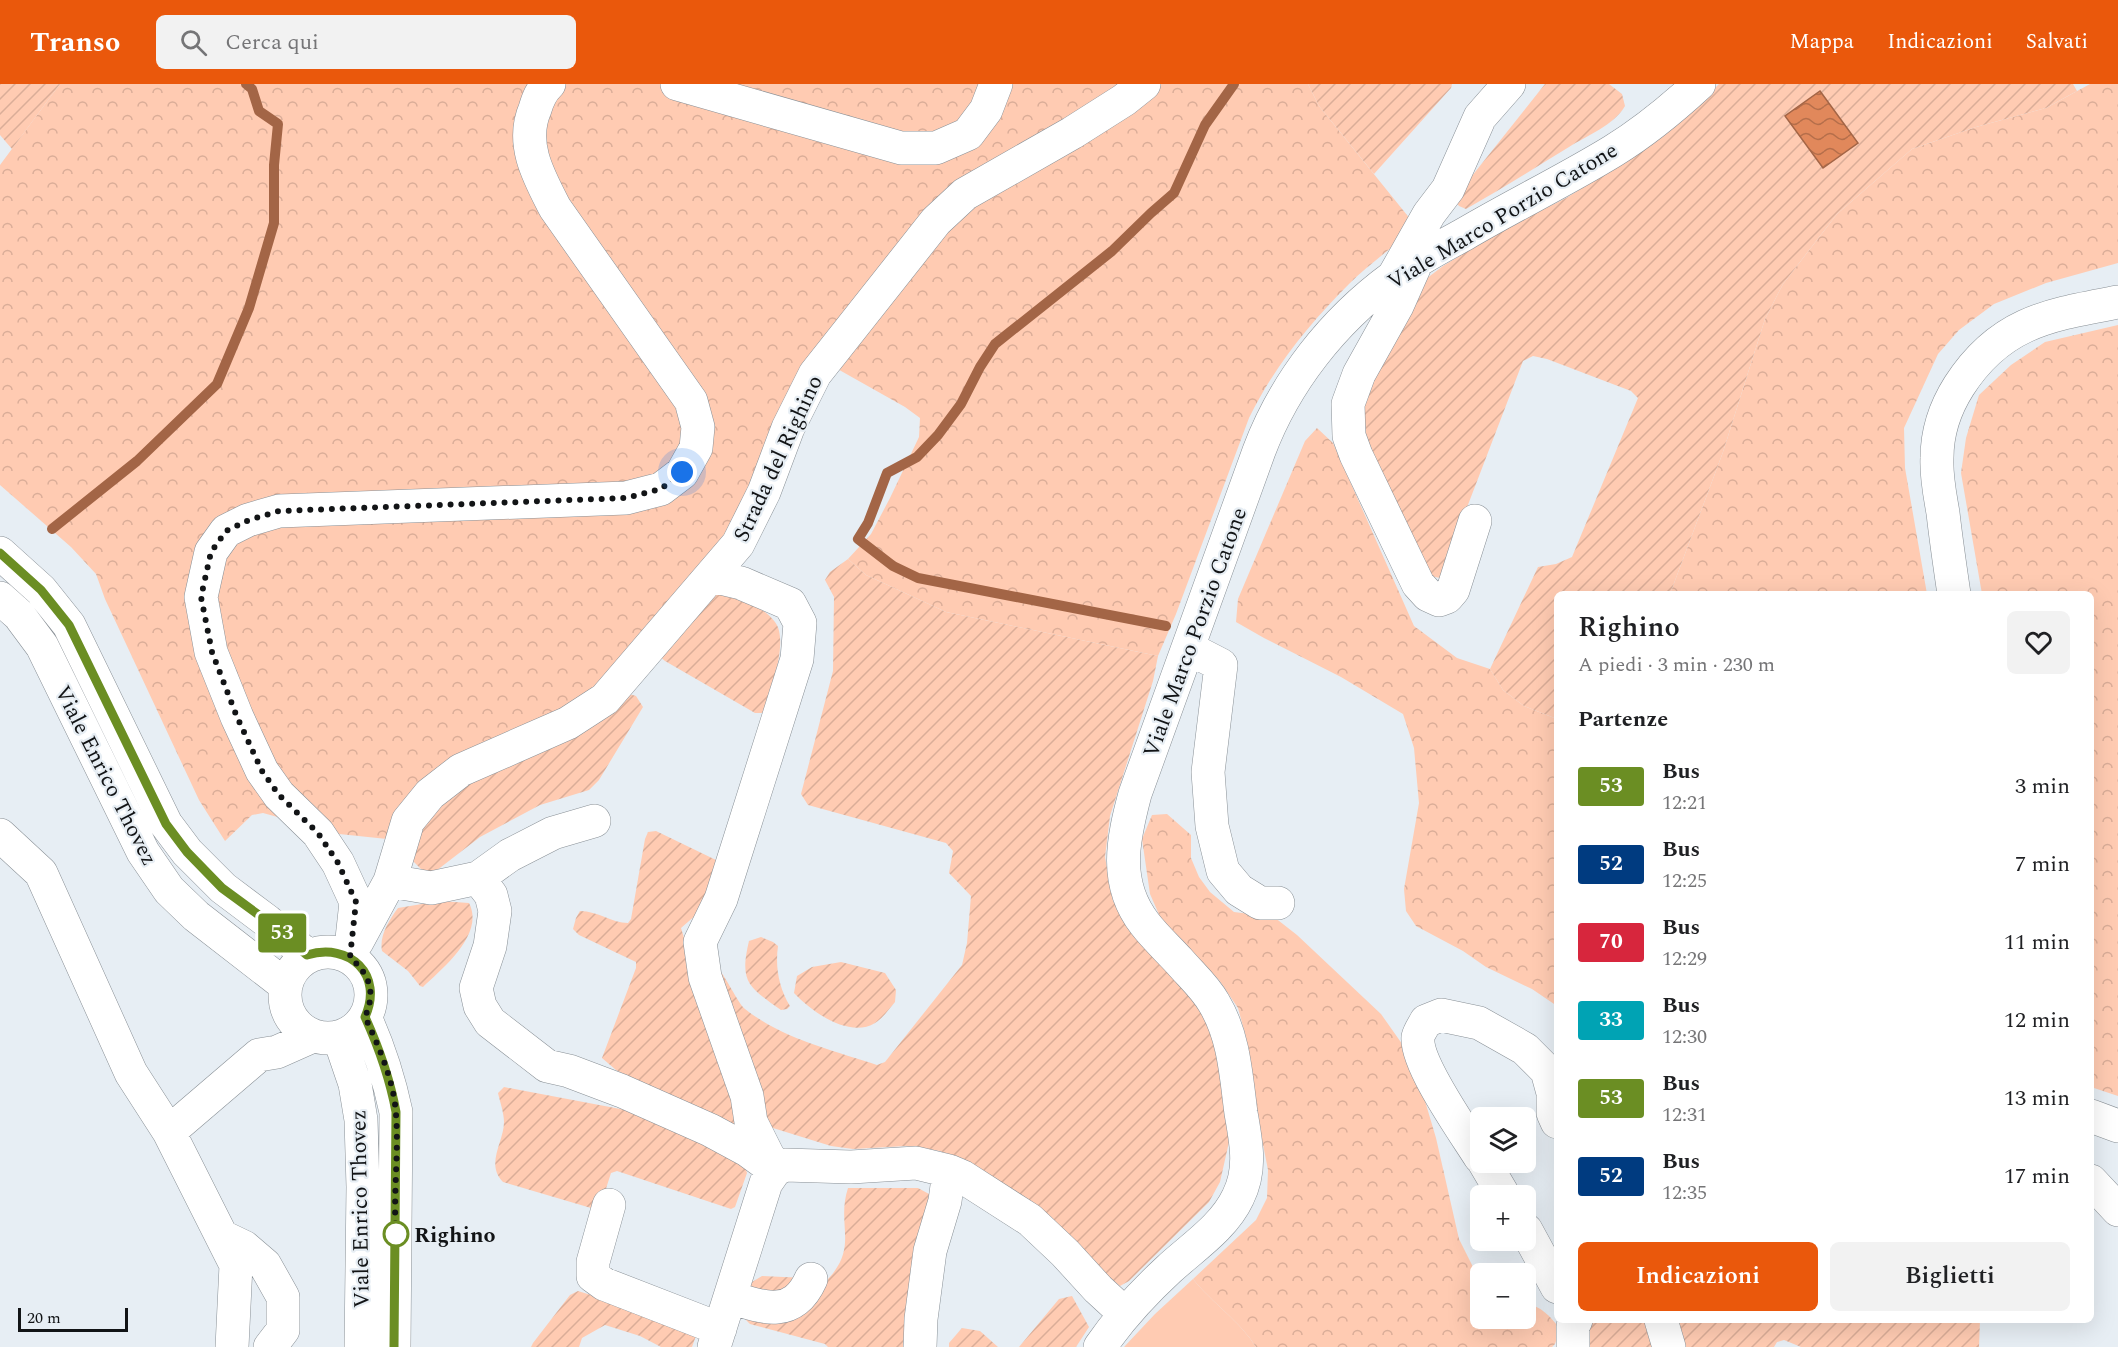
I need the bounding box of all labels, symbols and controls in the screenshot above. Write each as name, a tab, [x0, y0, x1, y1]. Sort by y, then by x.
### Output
search box	[156, 15, 576, 69]
text: Transo	[30, 21, 120, 64]
icon: search	[177, 26, 210, 59]
text: Cerca qui	[225, 26, 319, 59]
text: Mappa	[1790, 26, 1854, 58]
text: Indicazioni	[1887, 26, 1993, 58]
text: Salvati	[2026, 26, 2088, 58]
street label: Viale Marco Porzio Catone	[1381, 134, 1624, 298]
street label: Strada del Righino	[725, 370, 831, 547]
your location	[667, 457, 697, 487]
street label: Viale Marco Porzio Catone	[1135, 503, 1256, 762]
text: Righino	[1578, 606, 1680, 649]
button: heart	[2007, 611, 2070, 674]
text: A piedi · 3 min · 230 m	[1578, 650, 1775, 680]
street label: Viale Enrico Thovez	[46, 680, 165, 872]
text: Partenze	[1578, 703, 1668, 736]
text: Bus	[1662, 755, 1700, 788]
text: 53	[1599, 770, 1623, 802]
text: 3 min	[2015, 770, 2070, 803]
text: 12:21	[1662, 788, 1707, 818]
text: Bus	[1662, 833, 1700, 866]
text: 52	[1599, 848, 1623, 880]
text: 7 min	[2015, 848, 2070, 881]
text: 12:25	[1662, 866, 1707, 896]
text: Bus	[1662, 911, 1700, 944]
line badge: 53	[255, 914, 309, 952]
text: 53	[270, 917, 294, 949]
text: 70	[1599, 926, 1623, 958]
text: 11 min	[2004, 926, 2070, 959]
text: 12:29	[1662, 944, 1707, 974]
text: Bus	[1662, 989, 1700, 1022]
text: 33	[1599, 1004, 1623, 1036]
text: 12 min	[2004, 1004, 2070, 1037]
text: 12:30	[1662, 1022, 1707, 1052]
text: Bus	[1662, 1067, 1700, 1100]
text: 53	[1599, 1082, 1623, 1114]
text: 13 min	[2004, 1082, 2070, 1115]
text: 12:31	[1662, 1100, 1707, 1130]
map controls	[1470, 1107, 1536, 1329]
button: layers	[1470, 1107, 1536, 1173]
street label: Viale Enrico Thovez	[342, 1109, 379, 1308]
text: Bus	[1662, 1145, 1700, 1178]
text: 52	[1599, 1160, 1623, 1192]
text: 17 min	[2004, 1160, 2070, 1193]
text: 12:35	[1662, 1178, 1707, 1208]
button: +	[1470, 1185, 1536, 1251]
place label: Righino	[414, 1219, 496, 1252]
marker: Righino	[383, 1221, 409, 1247]
button: Indicazioni	[1578, 1242, 1818, 1311]
button: Biglietti	[1830, 1242, 2070, 1311]
button: −	[1470, 1263, 1536, 1329]
scale bar	[18, 1305, 128, 1332]
text: 20 m	[27, 1306, 61, 1330]

